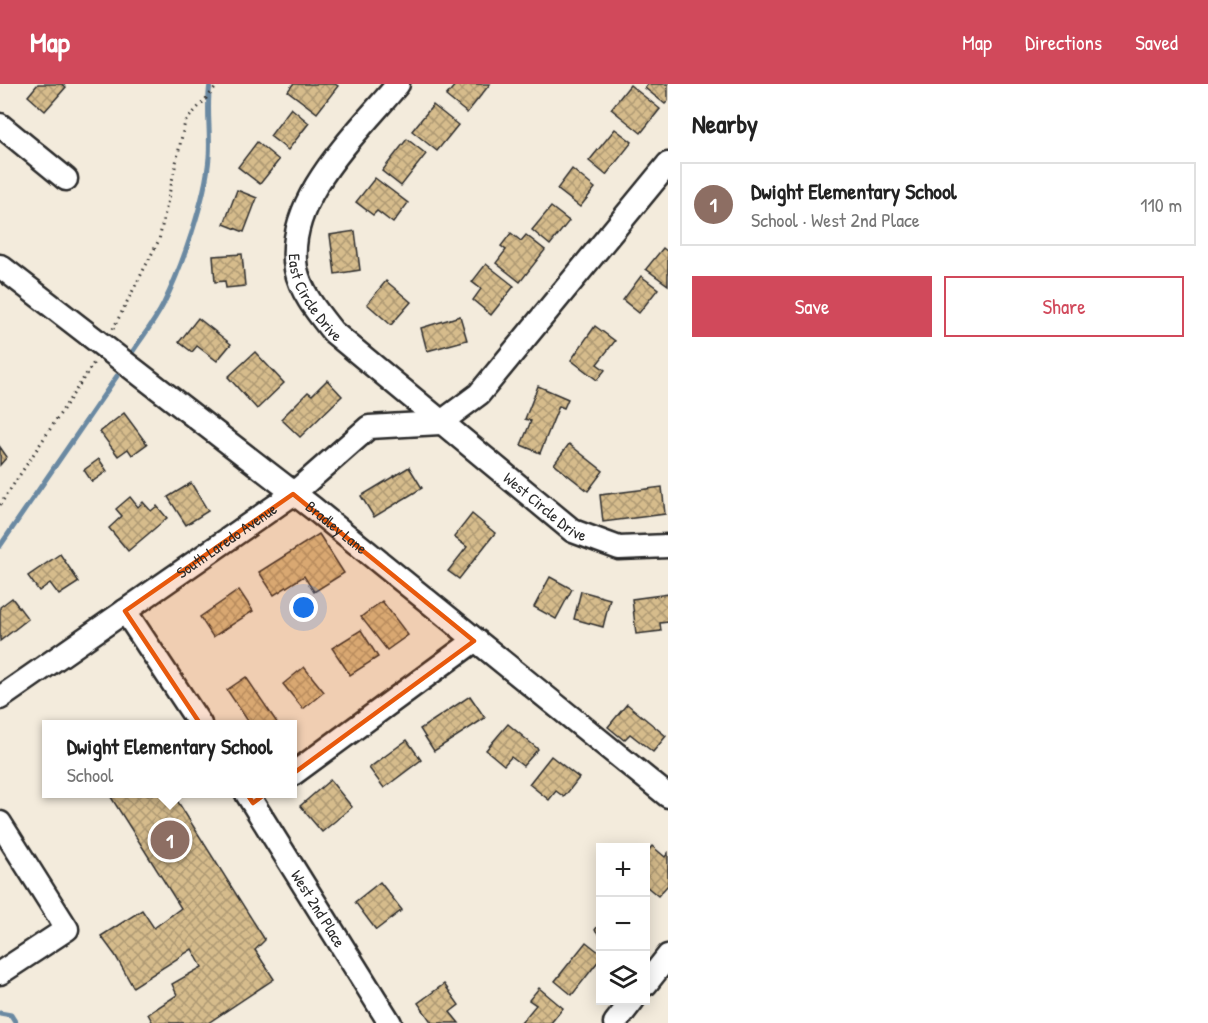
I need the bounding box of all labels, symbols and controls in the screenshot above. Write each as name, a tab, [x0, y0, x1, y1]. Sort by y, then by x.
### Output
text: Map	[30, 23, 70, 61]
text: Map	[962, 28, 992, 57]
text: Directions	[1025, 28, 1102, 57]
text: Saved	[1135, 28, 1178, 57]
text: Nearby	[692, 106, 758, 141]
text: Dwight Elementary School	[751, 176, 957, 206]
text: 1	[710, 191, 717, 218]
text: 110 m	[1140, 191, 1182, 218]
text: School · West 2nd Place	[751, 206, 920, 233]
street label: East Circle Drive	[284, 253, 347, 347]
button: Save	[692, 276, 932, 337]
button: Share	[944, 276, 1184, 337]
street label: West Circle Drive	[499, 467, 590, 546]
street label: Bradley Lane	[301, 495, 373, 559]
street label: South Laredo Avenue	[172, 497, 282, 583]
your location	[289, 593, 318, 622]
popup	[42, 720, 297, 798]
text: Dwight Elementary School	[67, 731, 272, 761]
text: School	[67, 761, 113, 788]
pin: 1	[150, 818, 190, 862]
map controls	[596, 843, 650, 1005]
button: +	[596, 843, 650, 897]
street label: West 2nd Place	[286, 866, 351, 952]
button: −	[596, 897, 650, 951]
button: layers	[596, 951, 650, 1005]

